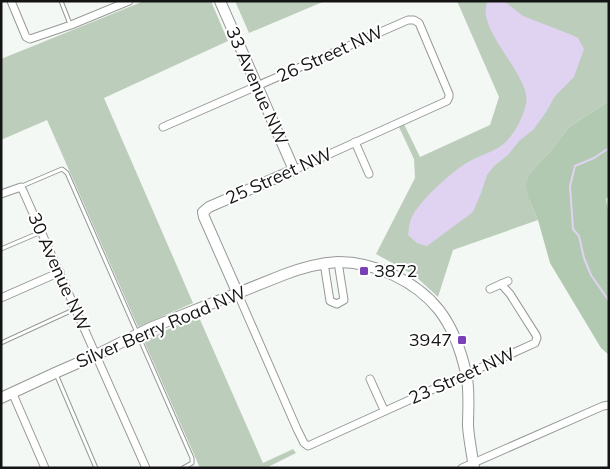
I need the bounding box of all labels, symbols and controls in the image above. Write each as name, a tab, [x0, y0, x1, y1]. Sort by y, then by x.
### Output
street label: 26 Street NW	[273, 20, 387, 87]
street label: 33 Avenue NW	[221, 23, 294, 149]
street label: 25 Street NW	[222, 142, 336, 209]
street label: 30 Avenue NW	[23, 209, 96, 335]
place label: 3872	[374, 259, 417, 282]
marker: 3872	[358, 265, 370, 277]
street label: Silver Berry Road NW	[72, 280, 249, 373]
place label: 3947	[409, 328, 452, 351]
marker: 3947	[456, 334, 468, 346]
street label: 23 Street NW	[405, 342, 519, 409]

